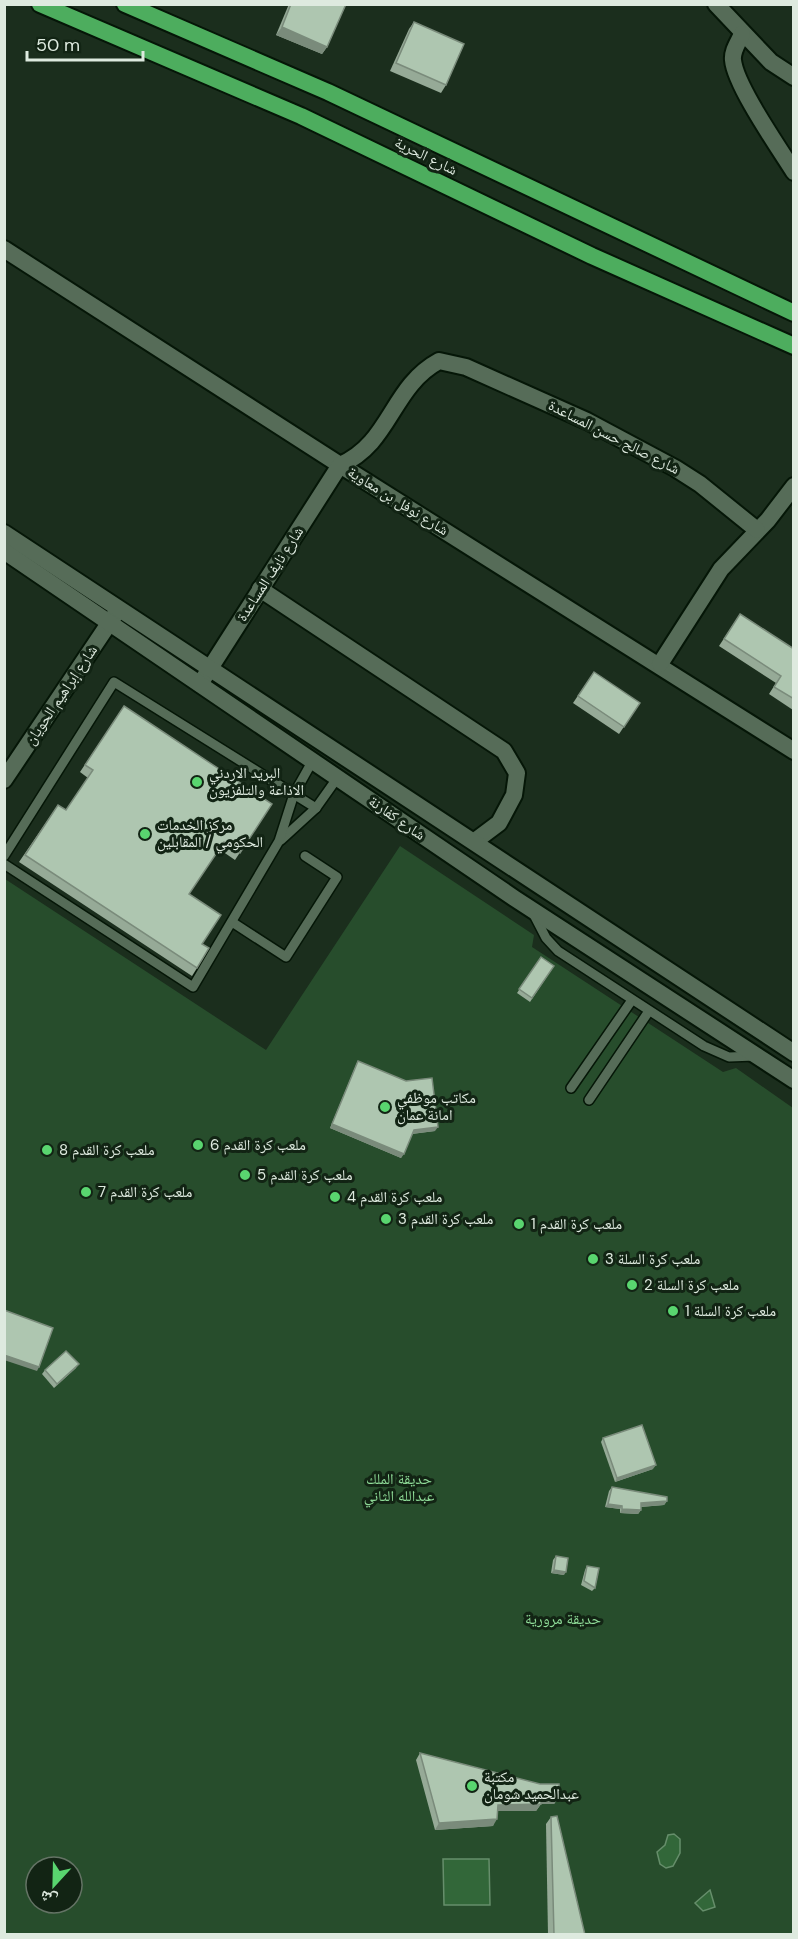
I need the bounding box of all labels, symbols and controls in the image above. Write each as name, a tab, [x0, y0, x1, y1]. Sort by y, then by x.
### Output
scale bar	[27, 24, 142, 62]
text: 50 m	[36, 33, 80, 57]
street label: شارع الحرية	[391, 132, 461, 180]
street label: شارع صالح حسن المساعدة	[545, 395, 683, 479]
street label: شارع نوفل بن معاوية	[344, 462, 452, 540]
street label: شارع نايف المساعدة	[232, 523, 308, 625]
street label: شارع إبراهيم الحويان	[20, 641, 102, 749]
place label: البريد الاردني الاذاعة والتلفزيون	[209, 763, 304, 800]
marker: البريد الاردني الاذاعة والتلفزيون	[190, 775, 204, 789]
street label: شارع كفارنة	[365, 791, 429, 845]
place label: مركز الخدمات الحكومي / المقابلين	[157, 815, 263, 854]
marker: مركز الخدمات الحكومي / المقابلين	[138, 827, 152, 841]
place label: مكاتب موظفي امانة عمان	[397, 1088, 476, 1125]
marker: مكاتب موظفي امانة عمان	[378, 1100, 392, 1114]
place label: ملعب كرة القدم 6	[210, 1135, 306, 1155]
marker: ملعب كرة القدم 6	[191, 1138, 205, 1152]
place label: ملعب كرة القدم 8	[59, 1140, 155, 1160]
marker: ملعب كرة القدم 8	[40, 1143, 54, 1157]
place label: ملعب كرة القدم 5	[257, 1165, 353, 1185]
marker: ملعب كرة القدم 5	[238, 1168, 252, 1182]
place label: ملعب كرة القدم 7	[98, 1182, 193, 1202]
marker: ملعب كرة القدم 7	[79, 1185, 93, 1199]
place label: ملعب كرة القدم 4	[347, 1187, 443, 1207]
marker: ملعب كرة القدم 4	[328, 1190, 342, 1204]
place label: ملعب كرة القدم 3	[398, 1209, 493, 1229]
marker: ملعب كرة القدم 3	[379, 1212, 393, 1226]
place label: ملعب كرة القدم 1	[531, 1214, 622, 1234]
marker: ملعب كرة القدم 1	[512, 1217, 526, 1231]
place label: ملعب كرة السلة 3	[605, 1249, 701, 1269]
marker: ملعب كرة السلة 3	[586, 1252, 600, 1266]
place label: ملعب كرة السلة 2	[644, 1275, 739, 1295]
marker: ملعب كرة السلة 2	[625, 1278, 639, 1292]
place label: ملعب كرة السلة 1	[685, 1301, 776, 1321]
marker: ملعب كرة السلة 1	[666, 1304, 680, 1318]
park label: حديقة الملك عبدالله الثاني	[364, 1469, 435, 1508]
park label: حديقة مرورية	[525, 1609, 601, 1629]
place label: مكتبة عبدالحميد شومان	[484, 1767, 579, 1804]
marker: مكتبة عبدالحميد شومان	[465, 1779, 479, 1793]
north arrow	[24, 1855, 84, 1915]
text: ش	[37, 1886, 60, 1911]

